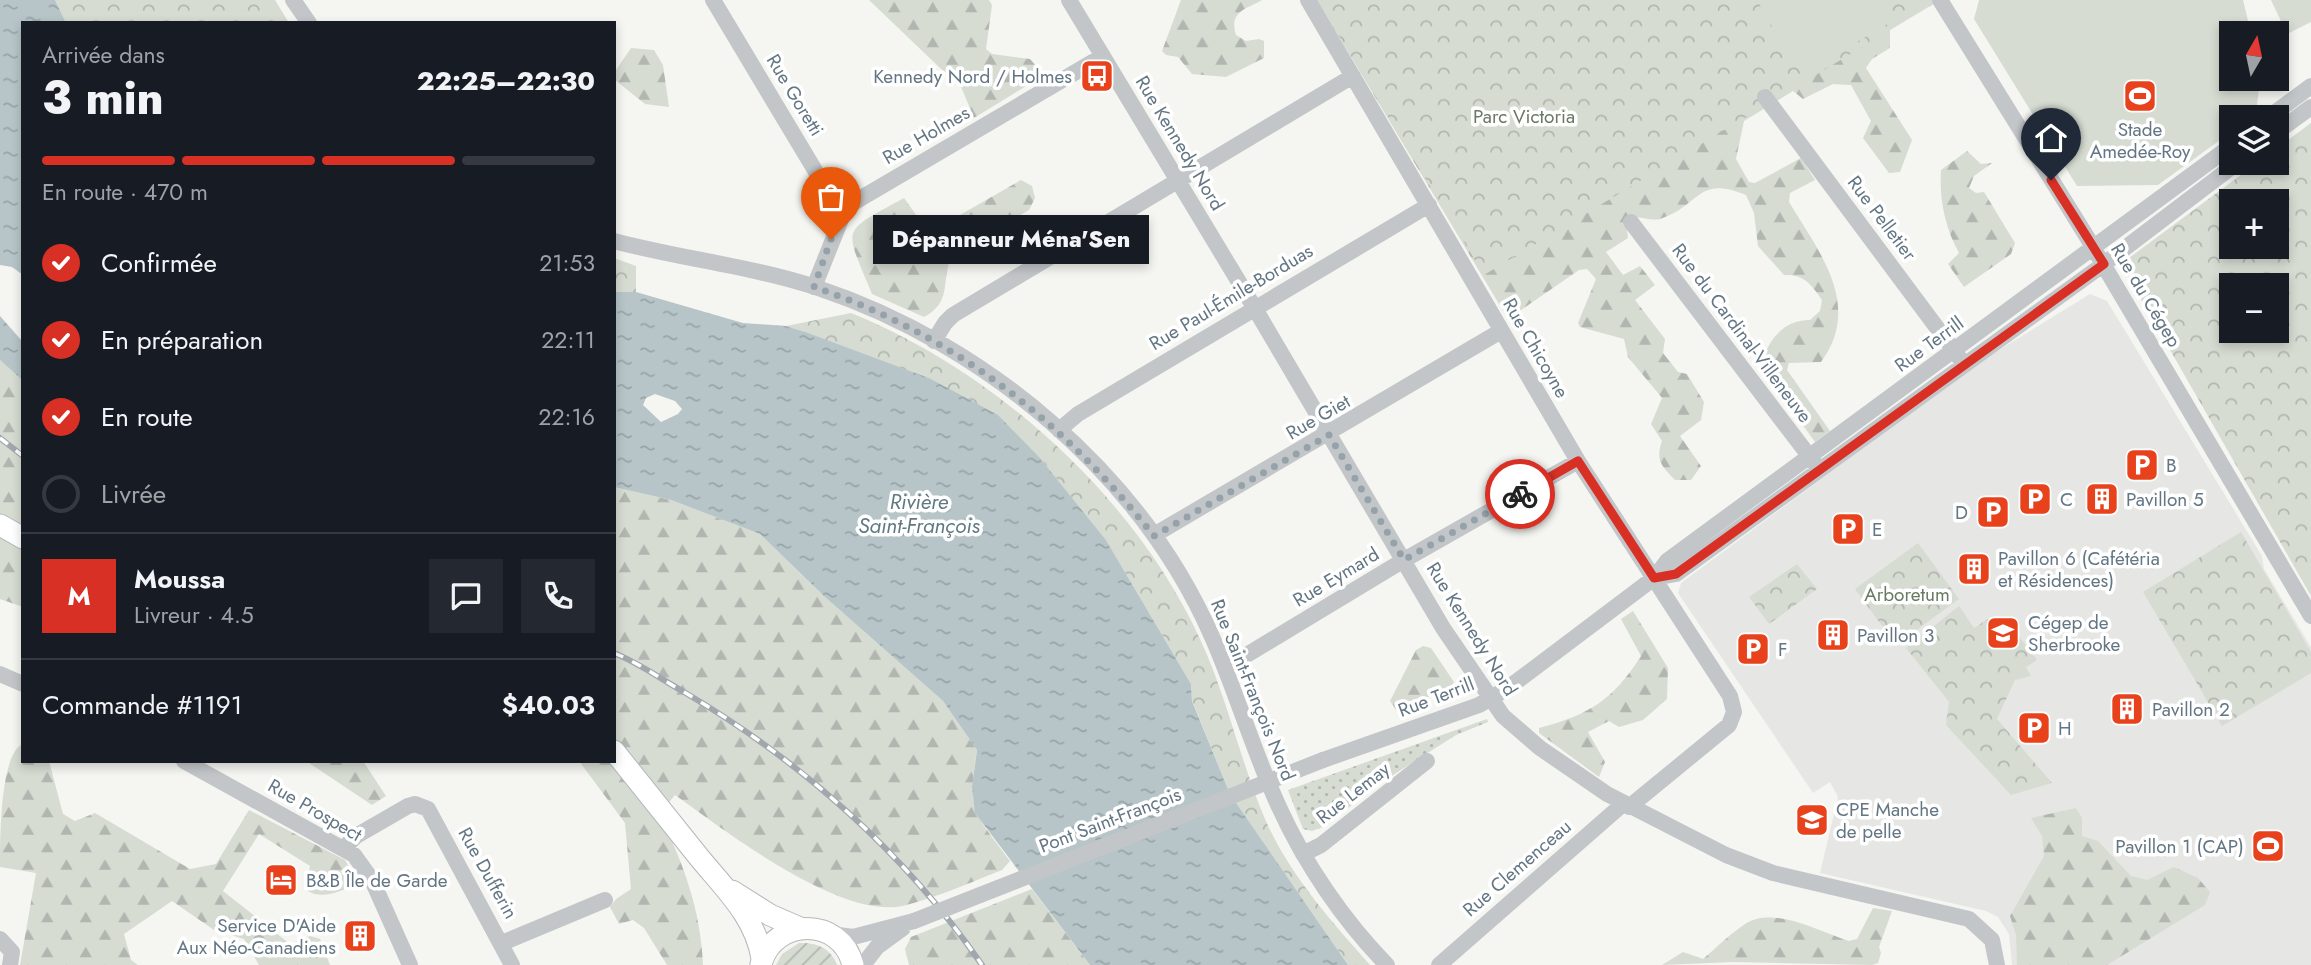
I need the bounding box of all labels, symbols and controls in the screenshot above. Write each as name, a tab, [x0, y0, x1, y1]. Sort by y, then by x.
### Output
north arrow	[2219, 21, 2289, 91]
map controls	[2219, 21, 2289, 343]
text: Arrivée dans	[42, 38, 165, 72]
street label: Rue Goretti	[760, 49, 830, 141]
bus stop icon: Kennedy Nord / Holmes	[1078, 57, 1116, 95]
text: 22:25–22:30	[417, 62, 595, 100]
place label: Kennedy Nord / Holmes	[873, 63, 1072, 90]
text: 3 min	[42, 65, 164, 131]
street label: Rue Kennedy Nord	[1129, 70, 1231, 216]
sports icon: Stade Amedée-Roy	[2121, 77, 2159, 115]
street label: Rue Holmes	[877, 99, 975, 171]
park label: Parc Victoria	[1473, 103, 1575, 130]
button: layers	[2219, 105, 2289, 175]
pin	[2021, 108, 2081, 180]
place label: Stade Amedée-Roy	[2090, 116, 2191, 165]
icon: home	[2032, 119, 2070, 157]
pin	[801, 167, 861, 239]
street label: Rue Pelletier	[1841, 170, 1923, 266]
text: En route · 470 m	[42, 175, 208, 209]
icon: bag	[812, 178, 850, 216]
button: +	[2219, 189, 2289, 259]
callout: Dépanneur Ména'Sen	[873, 215, 1150, 264]
text: Dépanneur Ména'Sen	[892, 222, 1130, 256]
street label: Rue Paul-Émile-Borduas	[1144, 237, 1318, 357]
street label: Rue du Cardinal-Villeneuve	[1666, 238, 1819, 428]
street label: Rue du Cégep	[2104, 238, 2188, 352]
icon: check	[42, 244, 80, 282]
text: Confirmée	[101, 244, 217, 282]
text: 21:53	[539, 246, 595, 280]
button: −	[2219, 273, 2289, 343]
street label: Rue Chicoyne	[1496, 293, 1576, 403]
street label: Rue Terrill	[1889, 310, 1969, 378]
icon: check	[42, 321, 80, 359]
text: En préparation	[101, 321, 263, 359]
text: 22:11	[541, 323, 595, 357]
street label: Rue Giet	[1281, 388, 1355, 446]
icon: check	[42, 398, 80, 436]
text: En route	[101, 398, 193, 436]
text: 22:16	[538, 400, 595, 434]
parking icon: B	[2123, 446, 2161, 484]
place label: B	[2166, 452, 2177, 479]
courier	[1485, 459, 1555, 529]
text: Livrée	[101, 475, 166, 513]
icon: bike	[1501, 475, 1539, 513]
parking icon: C	[2016, 480, 2054, 518]
building icon: Pavillon 5	[2083, 480, 2121, 518]
place label: C	[2060, 486, 2073, 513]
place label: Pavillon 5	[2126, 486, 2204, 513]
water label: Rivière Saint-François	[858, 487, 980, 541]
parking icon: D	[1974, 493, 2012, 531]
place label: D	[1955, 499, 1968, 526]
parking icon: E	[1829, 510, 1867, 548]
place label: E	[1872, 516, 1882, 543]
street label: Rue Eymard	[1288, 541, 1384, 613]
place label: Pavillon 6 (Cafétéria et Résidences)	[1998, 545, 2160, 594]
building icon: Pavillon 6 (Cafétéria et Résidences)	[1955, 550, 1993, 588]
street label: Rue Kennedy Nord	[1420, 557, 1524, 701]
button: chat	[429, 559, 503, 633]
button: phone	[521, 559, 595, 633]
text: Moussa	[134, 560, 225, 598]
text: M	[67, 577, 91, 615]
park label: Arboretum	[1864, 581, 1950, 608]
street label: Rue Saint-François Nord	[1204, 595, 1302, 785]
text: Livreur · 4.5	[134, 598, 254, 632]
place label: Cégep de Sherbrooke	[2028, 609, 2121, 658]
school or university icon: Cégep de Sherbrooke	[1984, 614, 2022, 652]
building icon: Pavillon 3	[1814, 616, 1852, 654]
place label: Pavillon 3	[1857, 622, 1934, 649]
parking icon: F	[1734, 630, 1772, 668]
place label: F	[1778, 636, 1788, 663]
street label: Rue Terrill	[1394, 670, 1478, 724]
text: Commande #1191	[42, 686, 243, 724]
text: $40.03	[502, 686, 595, 724]
building icon: Pavillon 2	[2108, 690, 2146, 728]
place label: Pavillon 2	[2152, 696, 2230, 723]
parking icon: H	[2015, 709, 2053, 747]
place label: H	[2058, 715, 2072, 742]
street label: Rue Lemay	[1311, 755, 1396, 830]
street label: Rue Prospect	[263, 772, 367, 848]
street label: Pont Saint-François	[1035, 780, 1185, 860]
place label: CPE Manche de pelle	[1836, 796, 1939, 845]
school or university icon: CPE Manche de pelle	[1793, 801, 1831, 839]
street label: Rue Clemenceau	[1457, 813, 1577, 923]
street label: Rue Dufferin	[452, 822, 524, 924]
sports icon: Pavillon 1 (CAP)	[2249, 827, 2287, 865]
place label: Pavillon 1 (CAP)	[2115, 833, 2244, 860]
hotel icon: B&B Île de Garde	[262, 861, 300, 899]
place label: B&B Île de Garde	[306, 867, 448, 894]
place label: Service D'Aide Aux Néo-Canadiens	[177, 912, 336, 961]
building icon: Service D'Aide Aux Néo-Canadiens	[341, 917, 379, 955]

